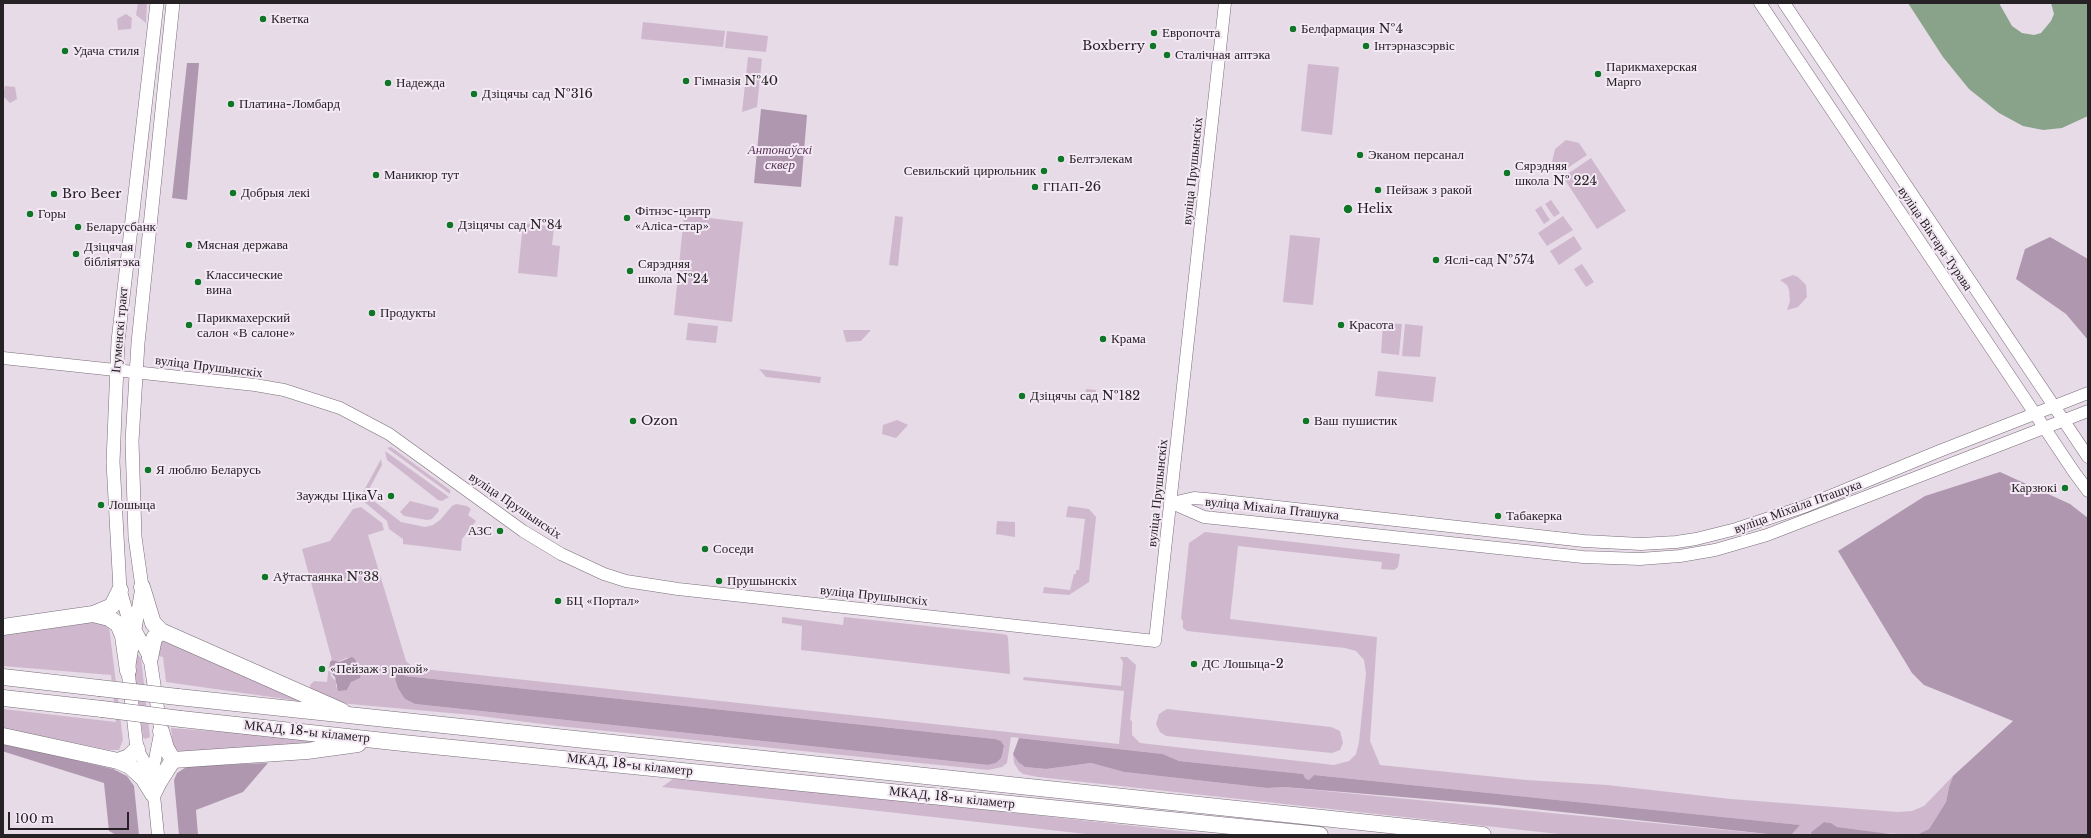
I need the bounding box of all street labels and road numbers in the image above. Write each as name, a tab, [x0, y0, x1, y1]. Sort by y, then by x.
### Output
street label: вуліца Прушынскіх	[1180, 116, 1206, 226]
street label: вуліца Віктара Турава	[1894, 184, 1976, 294]
street label: Ігуменскі тракт	[108, 286, 132, 374]
street label: вуліца Прушынскіх	[154, 353, 264, 381]
street label: вуліца Прушынскіх	[1145, 438, 1171, 548]
street label: вуліца Прушынскіх	[466, 469, 564, 543]
street label: вуліца Міхаіла Пташука	[1732, 477, 1864, 537]
street label: вуліца Міхаіла Пташука	[1204, 494, 1340, 524]
street label: вуліца Прушынскіх	[819, 583, 929, 609]
street label: МКАД, 18-ы кіламетр	[243, 718, 371, 746]
street label: МКАД, 18-ы кіламетр	[566, 751, 694, 779]
street label: МКАД, 18-ы кіламетр	[888, 784, 1016, 812]

